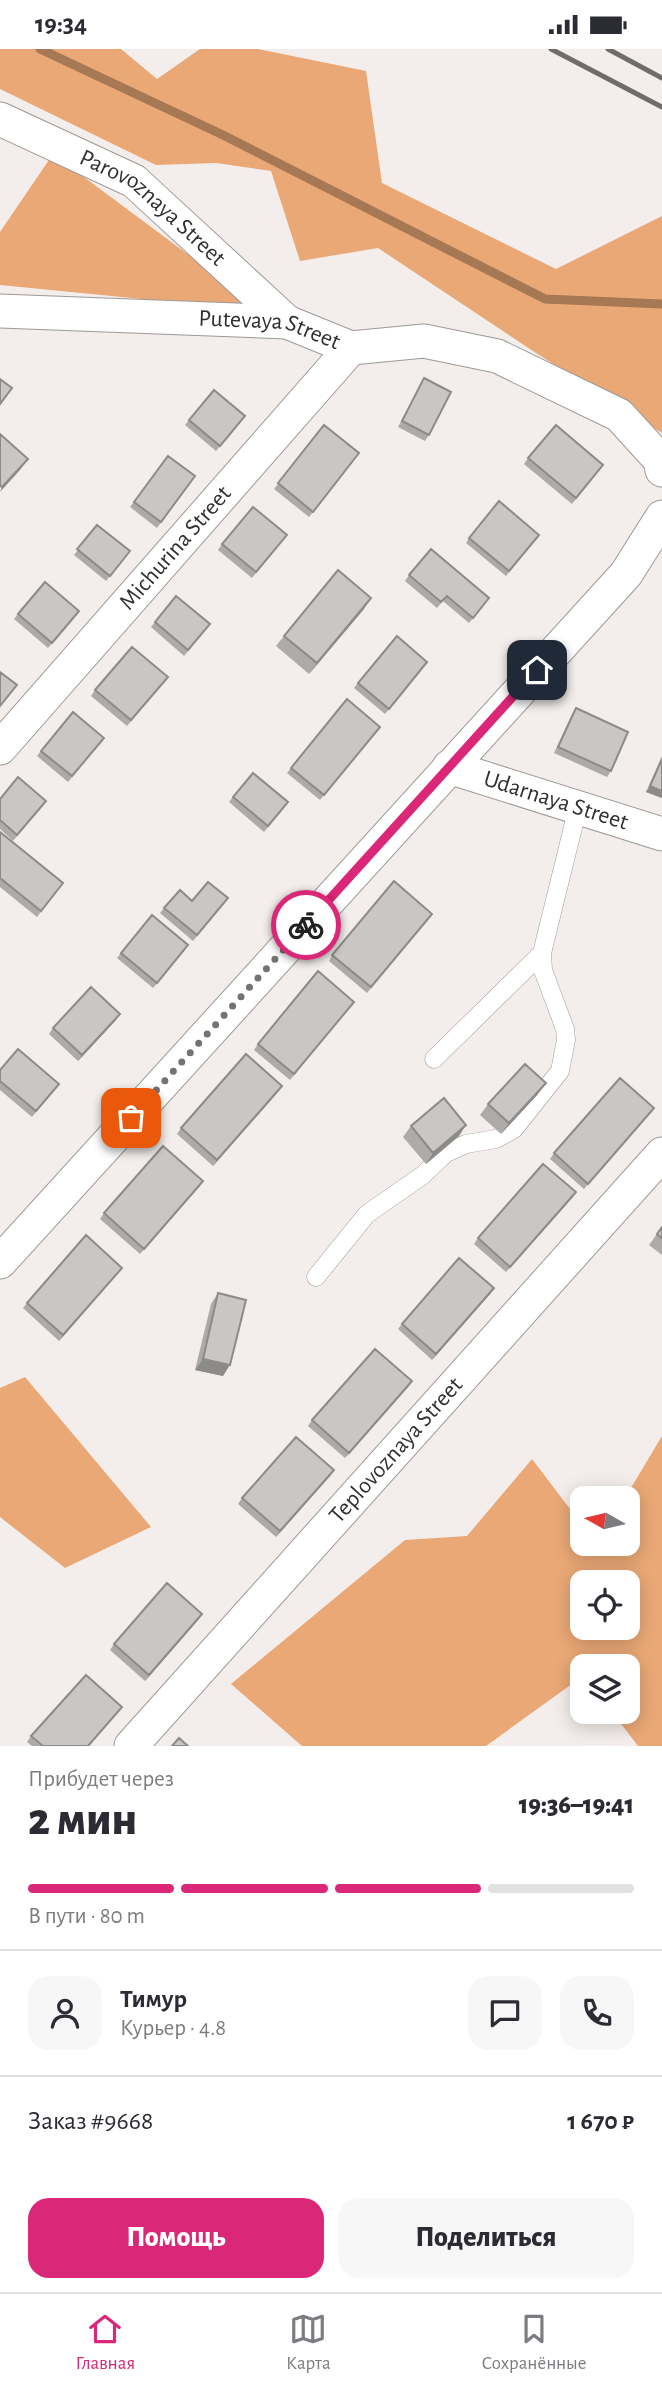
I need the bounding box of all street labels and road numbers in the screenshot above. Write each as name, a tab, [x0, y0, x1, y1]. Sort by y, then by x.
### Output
street label: Parovoznaya Street	[76, 146, 230, 271]
street label: Putevaya Street	[198, 307, 344, 354]
street label: Michurina Street	[115, 481, 236, 615]
street label: Udarnaya Street	[481, 767, 631, 835]
street label: Teplovoznaya Street	[325, 1373, 468, 1528]

